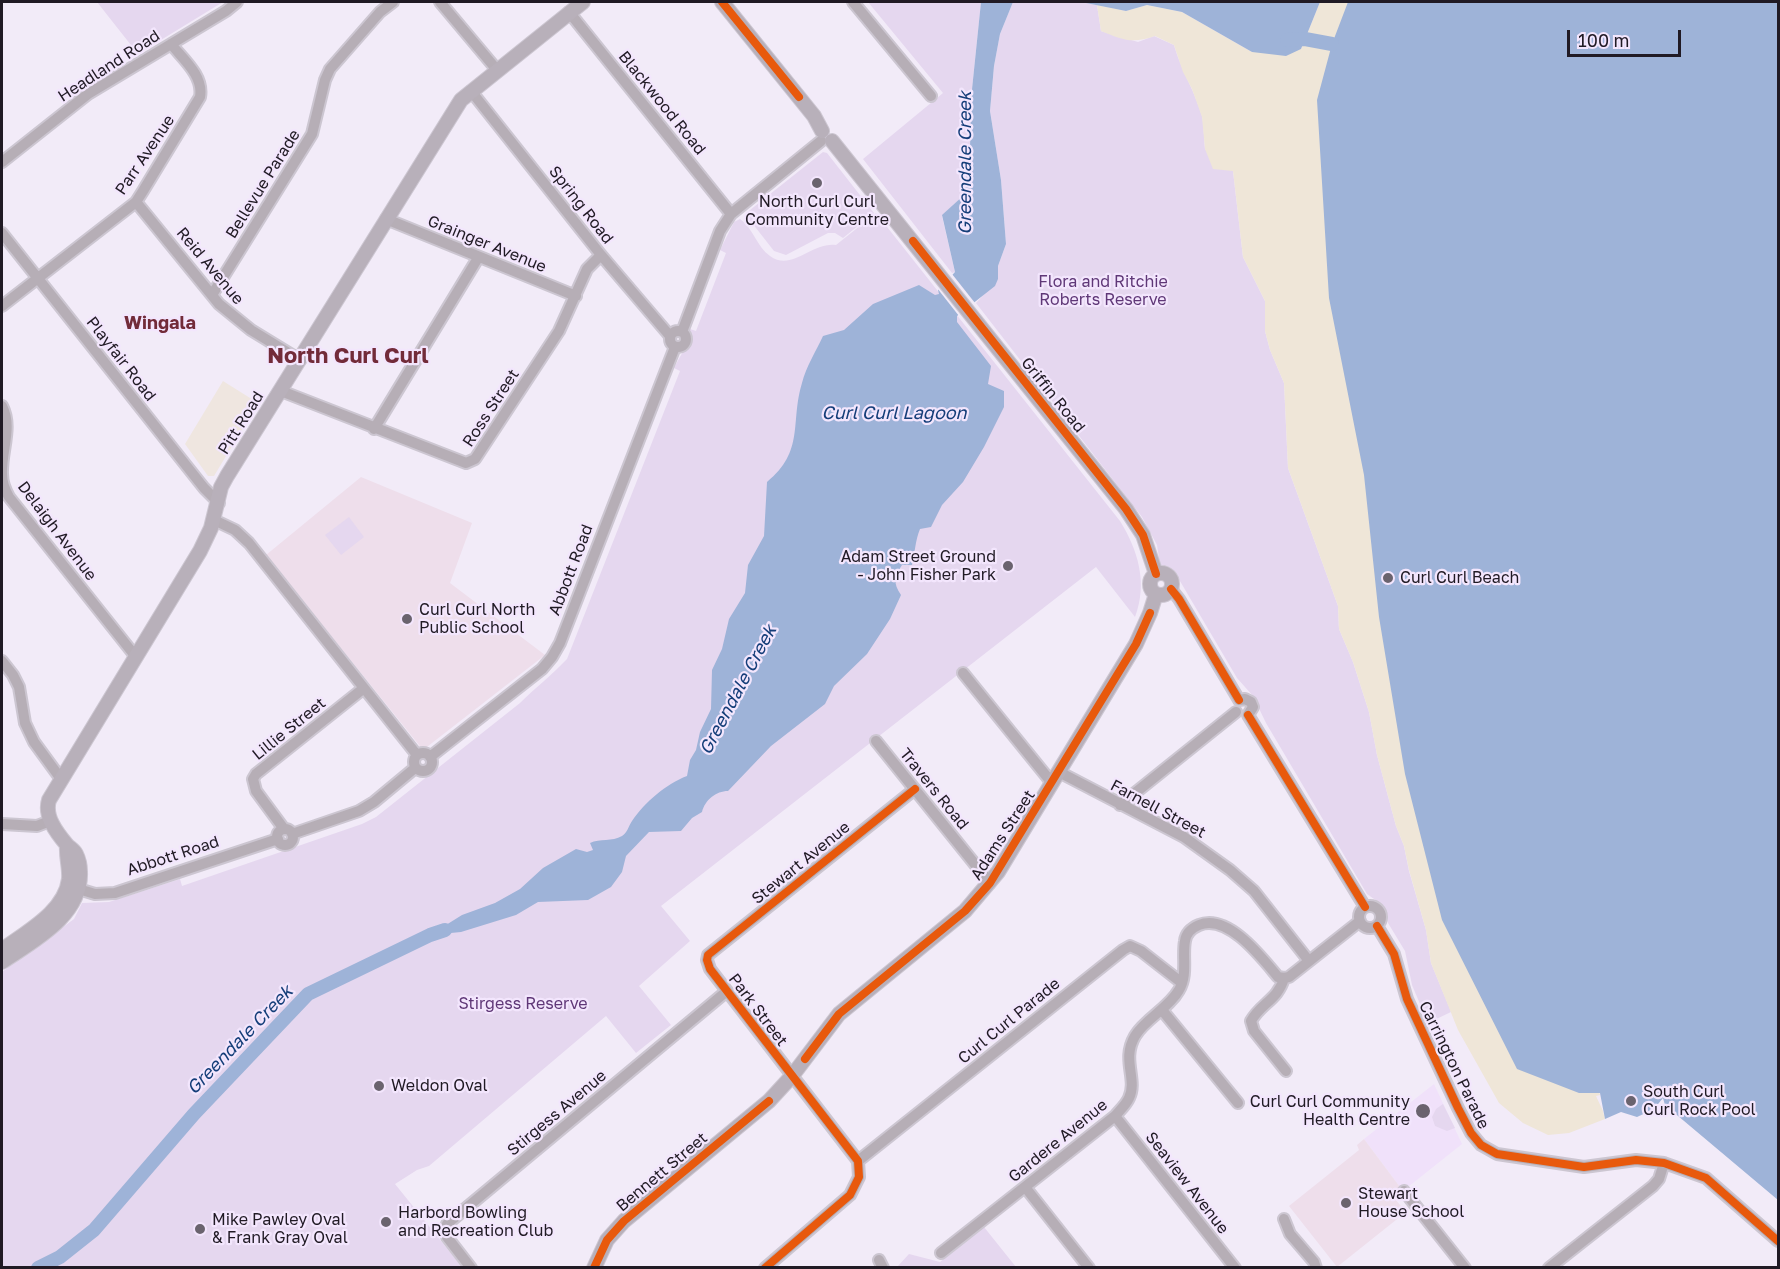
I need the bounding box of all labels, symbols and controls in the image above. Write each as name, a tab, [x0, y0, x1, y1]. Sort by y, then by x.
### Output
scale bar	[1570, 18, 1684, 56]
street label: Headland Road	[55, 26, 163, 106]
text: 100 m	[1578, 29, 1629, 51]
street label: Blackwood Road	[614, 47, 710, 159]
water label: Greendale Creek	[954, 91, 976, 235]
street label: Parr Avenue	[111, 111, 179, 199]
street label: Bellevue Parade	[222, 126, 304, 242]
street label: Spring Road	[545, 162, 617, 248]
marker: North Curl Curl Community Centre	[810, 176, 824, 190]
place label: North Curl Curl Community Centre	[745, 192, 889, 230]
street label: Grainger Avenue	[425, 211, 549, 277]
street label: Reid Avenue	[172, 224, 248, 308]
park label: Flora and Ritchie Roberts Reserve	[1038, 272, 1168, 310]
district label: Wingala	[124, 312, 196, 334]
street label: Playfair Road	[82, 313, 160, 405]
district label: North Curl Curl	[267, 343, 429, 369]
street label: Griffin Road	[1017, 354, 1089, 436]
street label: Ross Street	[459, 366, 523, 450]
street label: Pitt Road	[214, 388, 268, 458]
water label: Curl Curl Lagoon	[821, 402, 967, 424]
street label: Delaigh Avenue	[13, 478, 101, 584]
street label: Abbott Road	[545, 522, 597, 618]
place label: Adam Street Ground - John Fisher Park	[841, 547, 996, 585]
marker: Adam Street Ground - John Fisher Park	[1001, 559, 1015, 573]
place label: Curl Curl Beach	[1400, 568, 1519, 588]
marker: Curl Curl Beach	[1381, 571, 1395, 585]
place label: Curl Curl North Public School	[419, 600, 535, 638]
marker: Curl Curl North Public School	[400, 612, 414, 626]
water label: Greendale Creek	[695, 622, 781, 758]
street label: Lillie Street	[249, 694, 329, 764]
street label: Travers Road	[895, 744, 973, 834]
street label: Farnell Street	[1107, 776, 1209, 842]
street label: Adams Street	[967, 786, 1039, 884]
street label: Stewart Avenue	[748, 818, 854, 908]
street label: Abbott Road	[124, 832, 222, 880]
street label: Park Street	[724, 970, 792, 1050]
street label: Curl Curl Parade	[954, 974, 1064, 1068]
water label: Greendale Creek	[182, 981, 298, 1099]
park label: Stirgess Reserve	[458, 994, 588, 1014]
street label: Carrington Parade	[1415, 998, 1493, 1132]
street label: Stirgess Avenue	[504, 1066, 610, 1160]
place label: Weldon Oval	[391, 1076, 488, 1096]
marker: Weldon Oval	[372, 1079, 386, 1093]
place label: South Curl Curl Rock Pool	[1643, 1082, 1756, 1120]
place label: Curl Curl Community Health Centre	[1250, 1092, 1410, 1130]
marker: South Curl Curl Rock Pool	[1624, 1094, 1638, 1108]
street label: Gardere Avenue	[1005, 1095, 1111, 1187]
marker: Curl Curl Community Health Centre	[1414, 1102, 1432, 1120]
street label: Bennett Street	[613, 1128, 711, 1216]
street label: Seaview Avenue	[1141, 1128, 1233, 1238]
place label: Stewart House School	[1358, 1184, 1464, 1222]
marker: Stewart House School	[1339, 1196, 1353, 1210]
place label: Harbord Bowling and Recreation Club	[398, 1203, 553, 1241]
place label: Mike Pawley Oval & Frank Gray Oval	[212, 1210, 348, 1248]
marker: Harbord Bowling and Recreation Club	[379, 1215, 393, 1229]
marker: Mike Pawley Oval & Frank Gray Oval	[193, 1222, 207, 1236]

